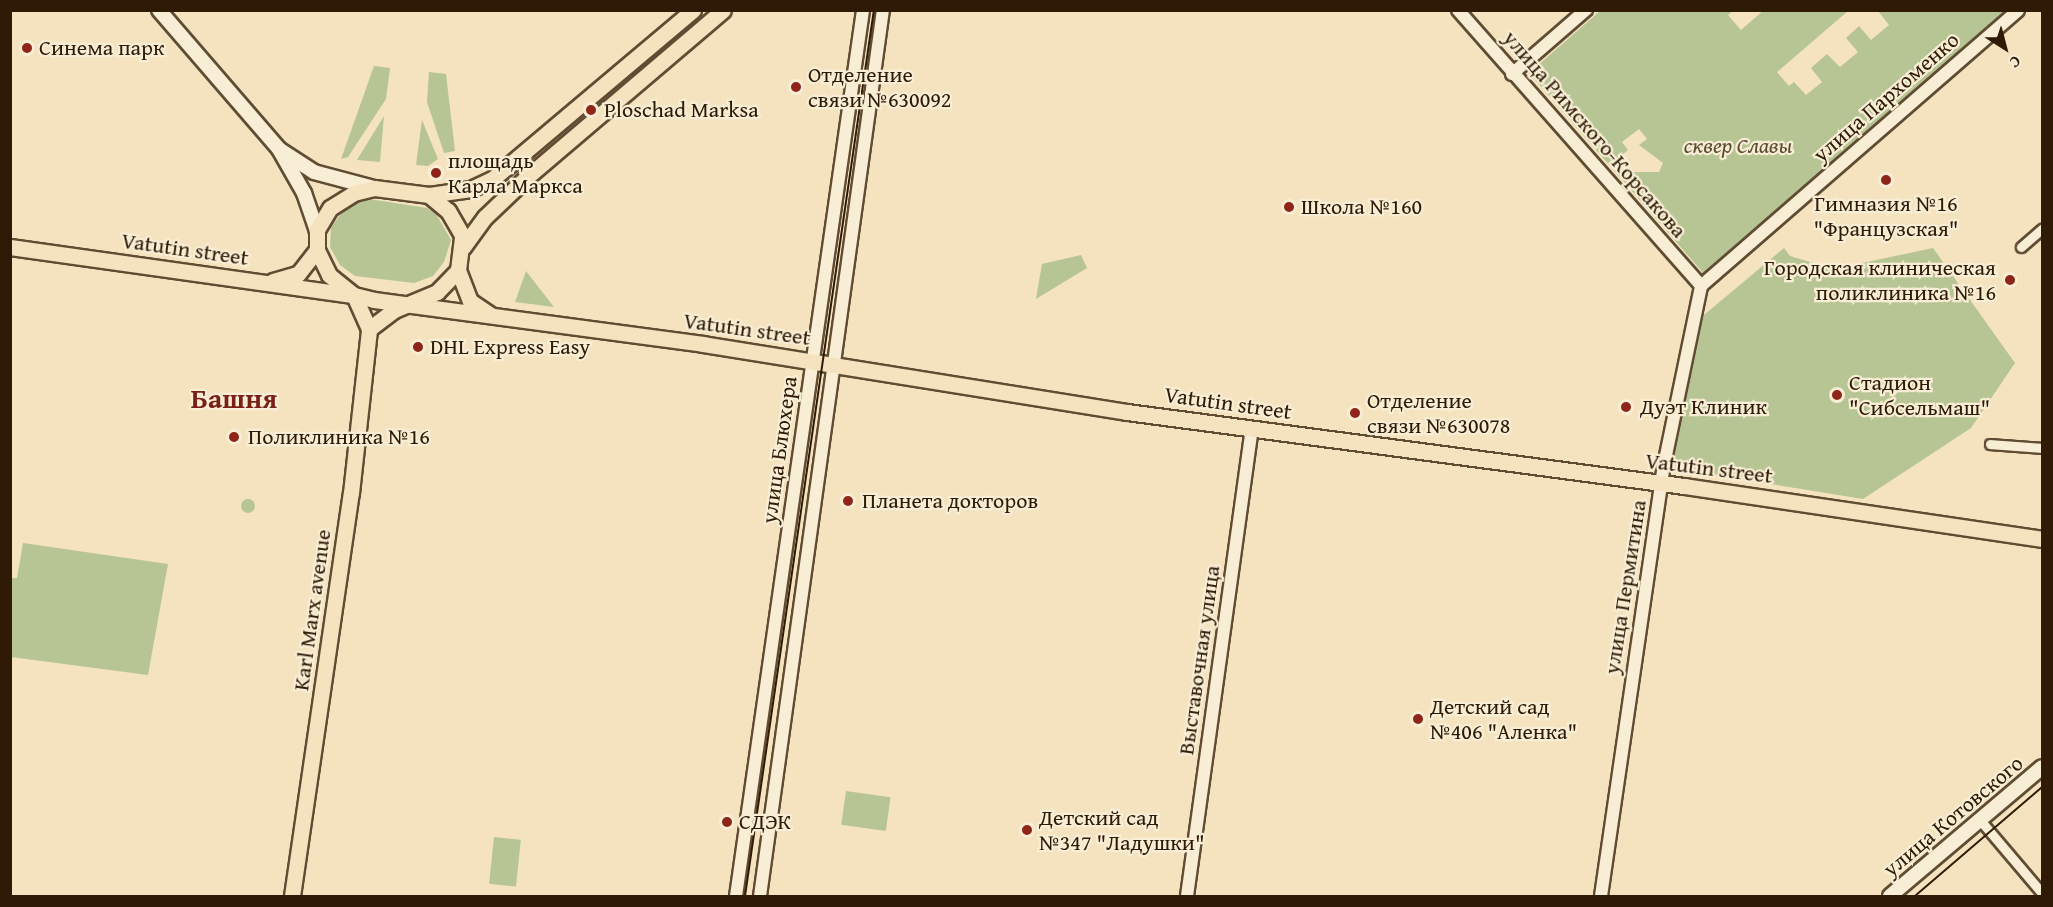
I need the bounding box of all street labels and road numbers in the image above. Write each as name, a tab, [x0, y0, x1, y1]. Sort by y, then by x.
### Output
street label: улица Римского-Корсакова	[1498, 25, 1692, 243]
street label: улица Пархоменко	[1808, 26, 1964, 168]
street label: Vatutin street	[120, 227, 250, 271]
street label: Vatutin street	[682, 307, 812, 351]
street label: улица Блюхера	[756, 375, 802, 525]
street label: Vatutin street	[1163, 381, 1293, 425]
street label: Vatutin street	[1644, 447, 1774, 489]
street label: улица Пермитина	[1598, 498, 1652, 676]
street label: Karl Marx avenue	[288, 528, 336, 692]
street label: Выставочная улица	[1173, 564, 1225, 756]
street label: улица Котовского	[1878, 750, 2028, 882]

